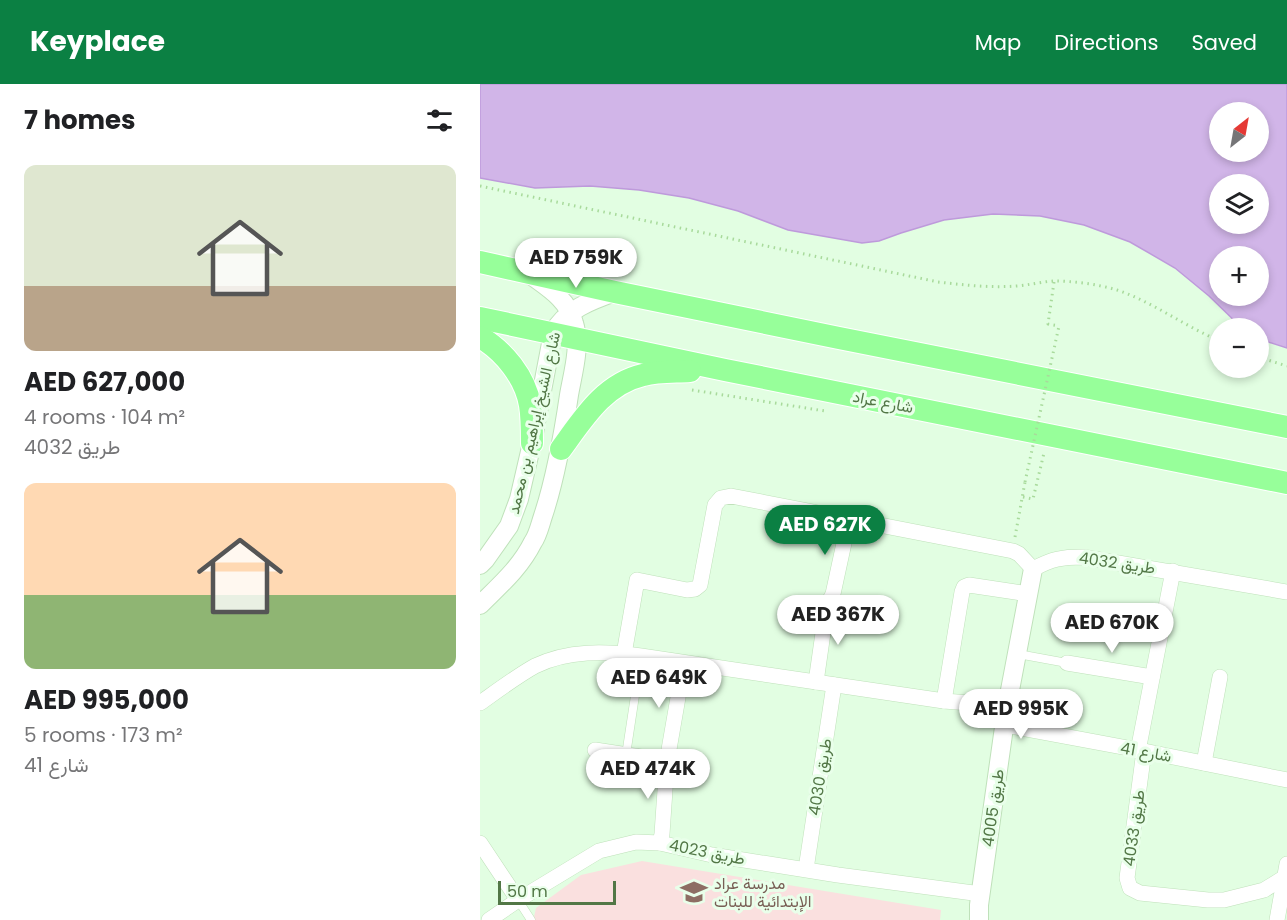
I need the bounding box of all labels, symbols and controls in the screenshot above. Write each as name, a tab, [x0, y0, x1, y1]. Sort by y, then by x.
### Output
text: Keyplace	[30, 22, 165, 61]
text: Map	[975, 28, 1021, 57]
text: Directions	[1054, 28, 1158, 57]
text: Saved	[1191, 28, 1257, 57]
text: 7 homes	[24, 102, 136, 138]
north arrow	[1209, 102, 1269, 162]
map controls	[1209, 102, 1269, 378]
icon: filters	[423, 104, 456, 137]
button: layers	[1209, 174, 1269, 234]
icon: home	[186, 204, 294, 312]
pin: AED 759K	[514, 238, 638, 289]
text: AED 759K	[529, 243, 623, 271]
button: +	[1209, 246, 1269, 306]
button: −	[1209, 318, 1269, 378]
street label: شارع الشيخ إبراهيم بن محمد	[502, 330, 566, 516]
text: AED 627,000	[24, 364, 185, 400]
street label: شارع عراد	[851, 385, 915, 419]
text: 4 rooms · 104 m²	[24, 403, 185, 431]
text: طريق 4032	[24, 433, 120, 461]
pin: AED 627K	[763, 505, 887, 556]
text: AED 627K	[778, 510, 872, 538]
icon: home	[186, 522, 294, 630]
street label: طريق 4032	[1077, 546, 1157, 580]
pin: AED 367K	[776, 595, 900, 646]
text: AED 367K	[791, 600, 885, 628]
pin: AED 670K	[1050, 603, 1174, 654]
text: AED 670K	[1065, 608, 1159, 636]
pin: AED 649K	[597, 658, 721, 709]
text: AED 649K	[611, 663, 707, 691]
text: AED 995,000	[24, 682, 189, 718]
pin: AED 995K	[959, 689, 1083, 740]
text: AED 995K	[973, 694, 1069, 722]
text: 5 rooms · 173 m²	[24, 721, 183, 749]
street label: شارع 41	[1119, 736, 1173, 768]
street label: طريق 4030	[803, 737, 837, 817]
pin: AED 474K	[586, 749, 710, 800]
text: شارع 41	[24, 751, 89, 779]
text: AED 474K	[600, 754, 696, 782]
street label: طريق 4005	[976, 768, 1010, 848]
street label: طريق 4033	[1117, 788, 1151, 868]
street label: طريق 4023	[667, 833, 747, 871]
place label: مدرسة عراد الإبتدائية للبنات	[714, 872, 812, 913]
school or university icon: مدرسة عراد الإبتدائية للبنات	[679, 877, 709, 907]
scale bar	[498, 878, 616, 906]
text: 50 m	[507, 880, 548, 903]

